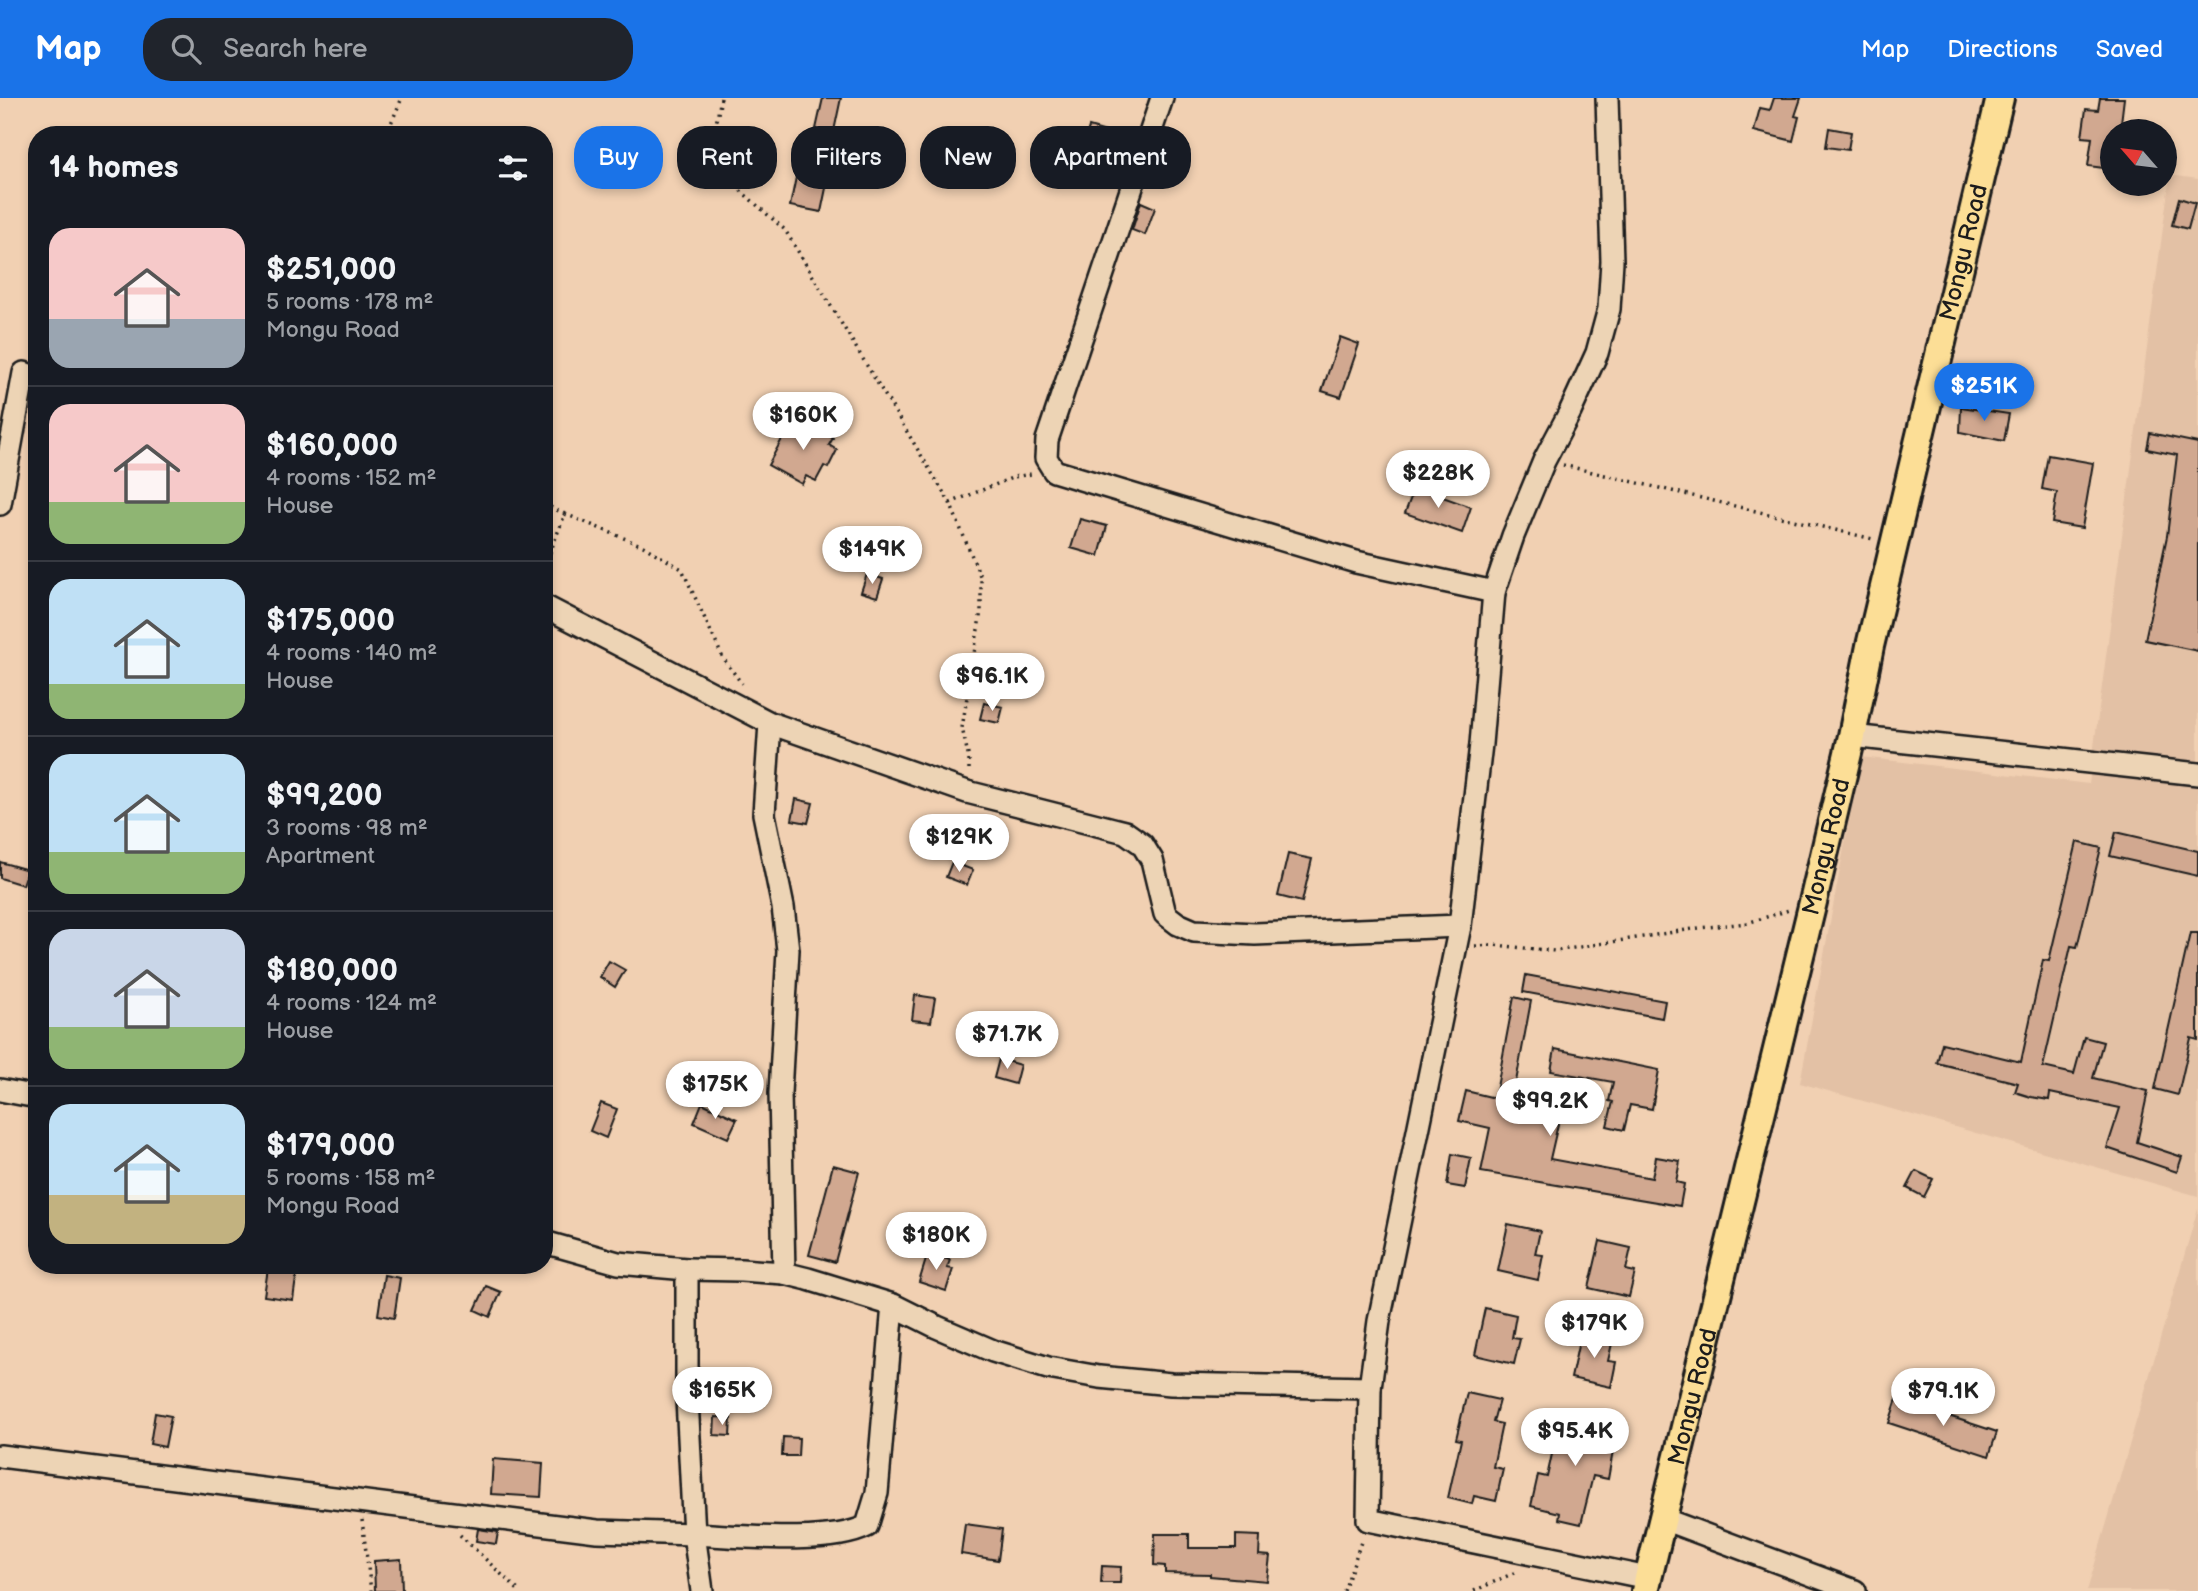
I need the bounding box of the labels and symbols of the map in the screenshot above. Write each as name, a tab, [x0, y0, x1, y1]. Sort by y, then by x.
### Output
north arrow	[2100, 119, 2177, 196]
street label: Mongu Road	[1933, 181, 1994, 324]
pin: $251K	[1935, 364, 2033, 423]
pin: $160K	[754, 392, 852, 452]
pin: $228K	[1389, 450, 1487, 510]
pin: $149K	[823, 526, 921, 586]
pin: $96.1K	[935, 654, 1049, 713]
street label: Mongu Road	[1796, 775, 1856, 918]
pin: $129K	[910, 814, 1008, 874]
pin: $71.7K	[950, 1012, 1064, 1071]
pin: $175K	[666, 1062, 764, 1121]
pin: $99.2K	[1493, 1079, 1607, 1138]
pin: $180K	[887, 1212, 985, 1272]
pin: $179K	[1545, 1300, 1643, 1360]
street label: Mongu Road	[1662, 1325, 1723, 1468]
pin: $165K	[673, 1368, 771, 1427]
pin: $79.1K	[1886, 1368, 2000, 1428]
pin: $95.4K	[1518, 1408, 1632, 1468]

